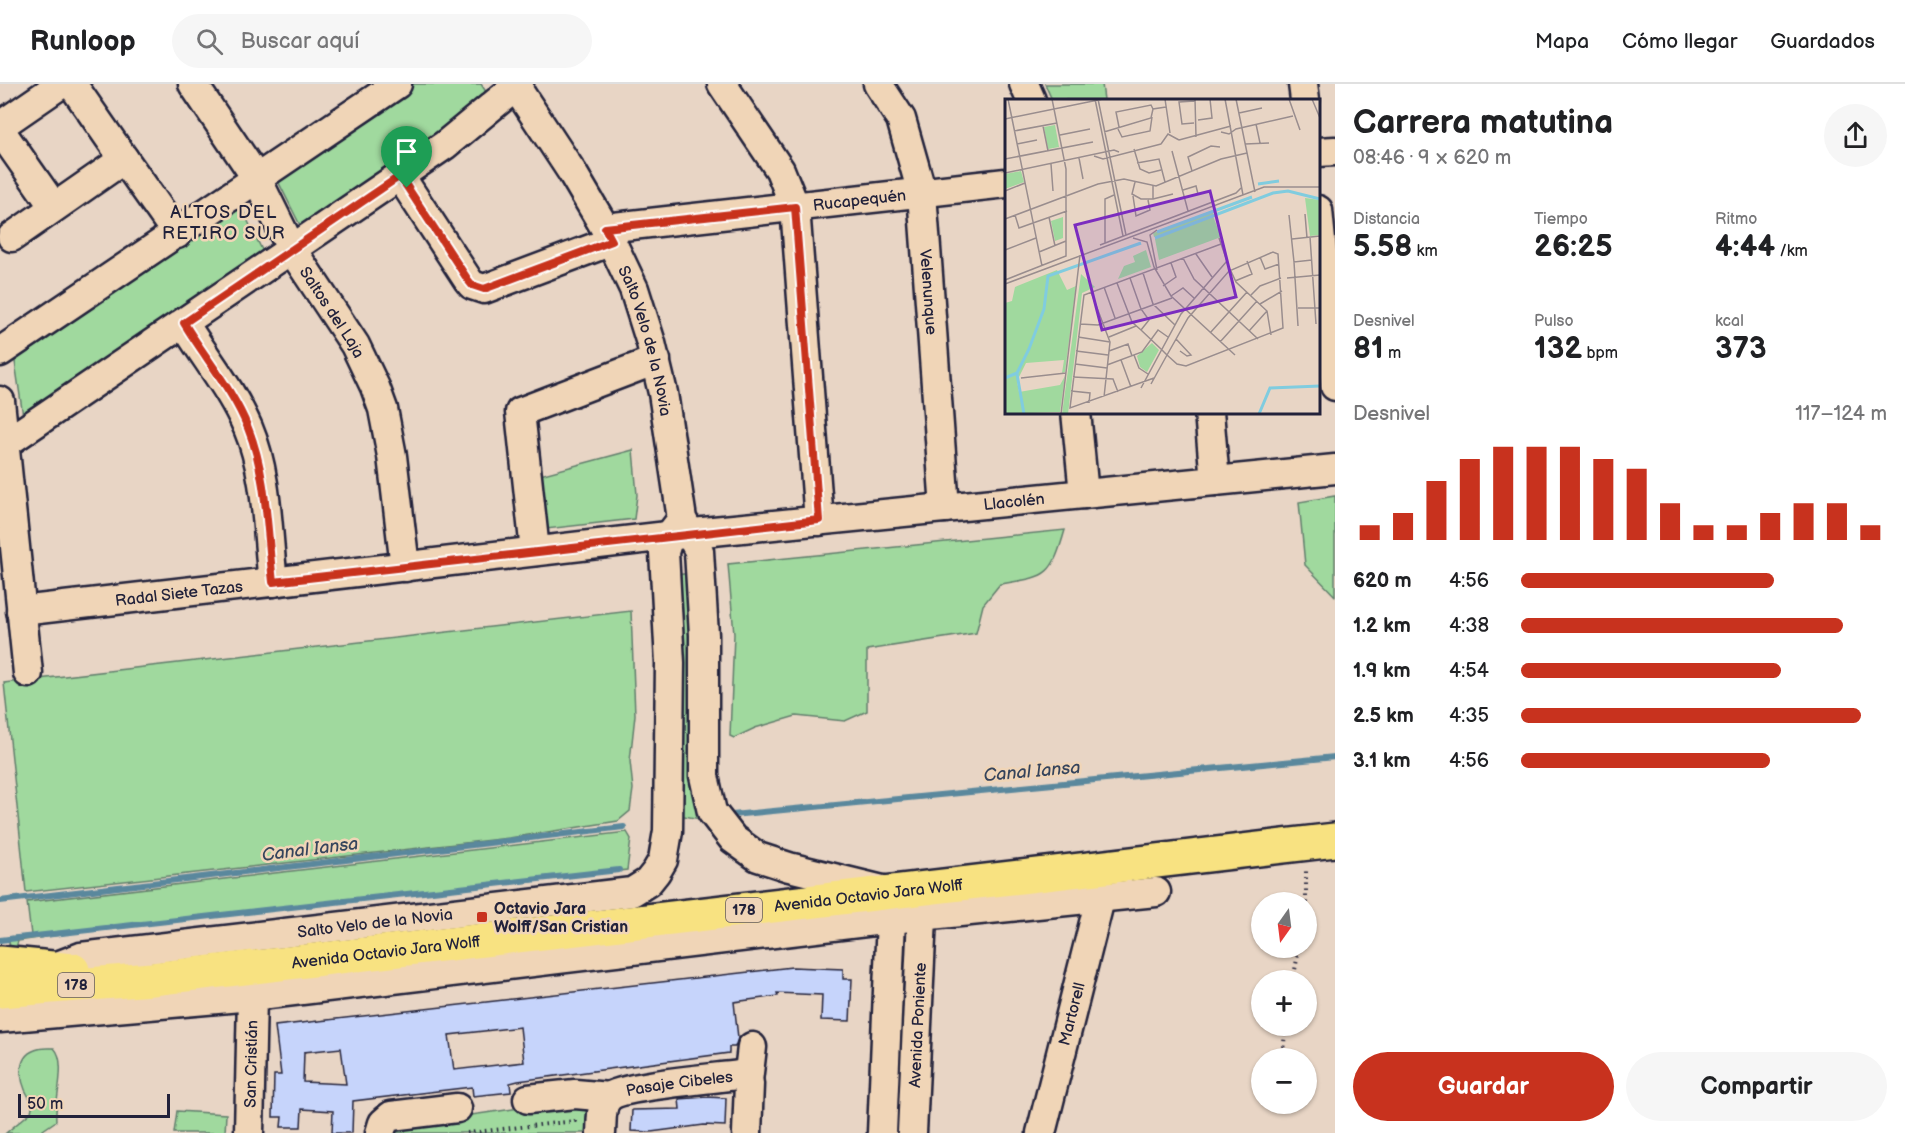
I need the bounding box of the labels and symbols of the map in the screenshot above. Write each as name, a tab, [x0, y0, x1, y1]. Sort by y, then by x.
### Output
inset map	[1005, 99, 1320, 414]
pin	[381, 126, 432, 188]
street label: Rucapequén	[812, 186, 907, 216]
district label: ALTOS DEL RETIRO SUR	[162, 202, 286, 244]
street label: Velenunque	[915, 249, 940, 336]
street label: Salto Velo de la Novia	[613, 263, 674, 417]
street label: Saltos del Laja	[295, 264, 368, 361]
street label: Llacolén	[983, 490, 1046, 515]
street label: Radal Siete Tazas	[114, 577, 244, 611]
water label: Canal Iansa	[983, 757, 1081, 786]
water label: Canal Iansa	[261, 833, 360, 866]
street label: Avenida Octavio Jara Wolff	[773, 876, 965, 917]
north arrow	[1251, 892, 1317, 958]
road number: 178	[726, 898, 762, 922]
place label: Octavio Jara Wolff/San Cristian	[494, 900, 628, 937]
street label: Salto Velo de la Novia	[296, 905, 454, 942]
marker: Octavio Jara Wolff/San Cristian	[475, 910, 489, 924]
street label: Avenida Octavio Jara Wolff	[291, 932, 482, 974]
street label: Avenida Poniente	[906, 962, 931, 1088]
road number: 178	[58, 973, 94, 997]
street label: Martorell	[1055, 981, 1090, 1048]
street label: San Cristián	[242, 1020, 262, 1108]
street label: Pasaje Cibeles	[624, 1068, 734, 1101]
scale bar	[18, 1091, 170, 1118]

